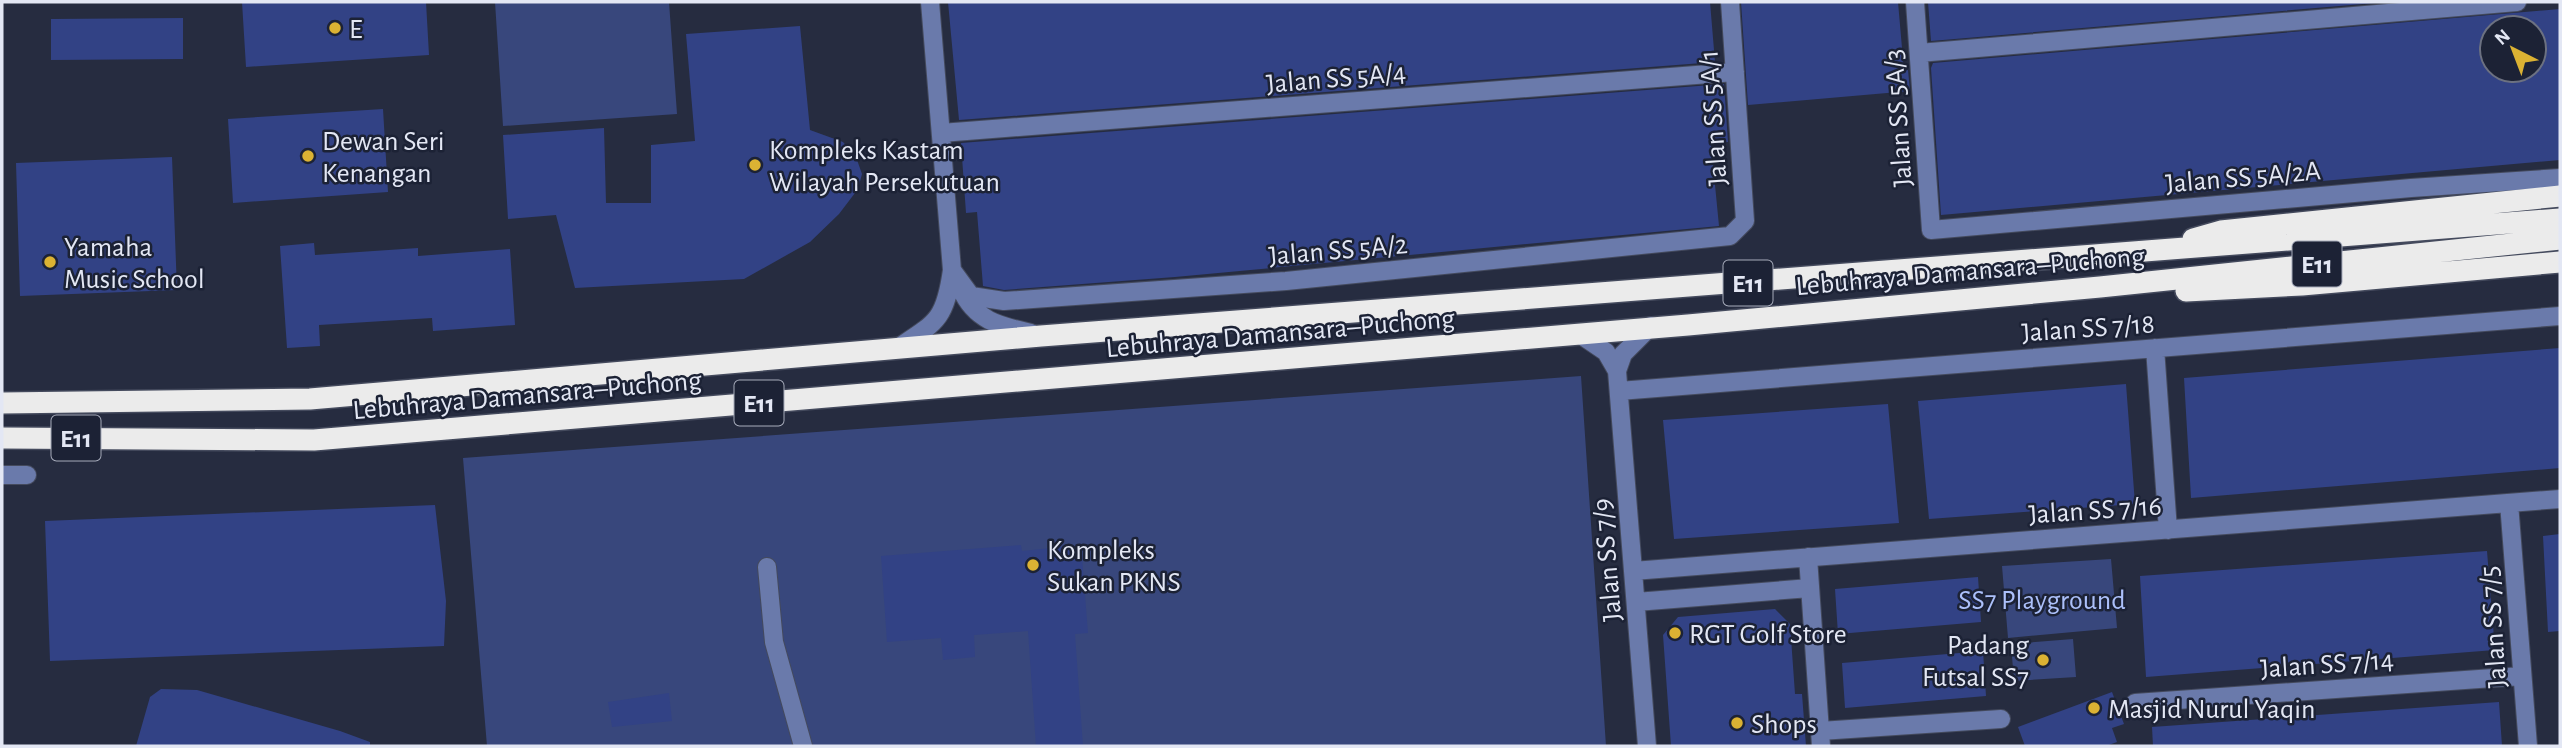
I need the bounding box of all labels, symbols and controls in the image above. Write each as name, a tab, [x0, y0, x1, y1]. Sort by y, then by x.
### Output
north arrow	[2478, 14, 2548, 84]
place label: E	[349, 16, 363, 44]
marker: E	[327, 20, 343, 36]
text: N	[2491, 26, 2514, 49]
street label: Jalan SS 5A/3	[1880, 48, 1918, 188]
street label: Jalan SS 5A/1	[1695, 49, 1733, 187]
street label: Jalan SS 5A/4	[1265, 59, 1407, 99]
place label: Dewan Seri Kenangan	[322, 128, 445, 188]
place label: Kompleks Kastam Wilayah Persekutuan	[769, 137, 1000, 197]
marker: Dewan Seri Kenangan	[300, 148, 316, 164]
marker: Kompleks Kastam Wilayah Persekutuan	[747, 157, 763, 173]
street label: Jalan SS 5A/2A	[2164, 157, 2322, 199]
street label: Jalan SS 5A/2	[1268, 231, 1409, 271]
place label: Yamaha Music School	[64, 234, 205, 294]
road number: E11	[2292, 242, 2342, 286]
street label: Lebuhraya Damansara–Puchong	[1794, 243, 2146, 301]
marker: Yamaha Music School	[42, 254, 58, 270]
road number: E11	[1724, 260, 1772, 306]
street label: Lebuhraya Damansara–Puchong	[1104, 305, 1456, 363]
street label: Jalan SS 7/18	[2021, 310, 2156, 348]
street label: Lebuhraya Damansara–Puchong	[351, 367, 703, 425]
road number: E11	[734, 380, 784, 426]
road number: E11	[52, 416, 100, 460]
street label: Jalan SS 7/16	[2028, 492, 2163, 530]
street label: Jalan SS 7/9	[1589, 497, 1627, 623]
place label: Kompleks Sukan PKNS	[1047, 537, 1181, 597]
marker: Kompleks Sukan PKNS	[1025, 557, 1041, 573]
street label: Jalan SS 7/5	[2476, 565, 2512, 689]
park label: SS7 Playground	[1958, 587, 2126, 615]
place label: RGT Golf Store	[1689, 621, 1847, 649]
marker: RGT Golf Store	[1667, 625, 1683, 641]
place label: Padang Futsal SS7	[1922, 632, 2029, 692]
street label: Jalan SS 7/14	[2260, 646, 2395, 684]
marker: Padang Futsal SS7	[2035, 652, 2051, 668]
place label: Masjid Nurul Yaqin	[2108, 696, 2316, 724]
marker: Masjid Nurul Yaqin	[2086, 700, 2102, 716]
place label: Shops	[1751, 711, 1817, 739]
marker: Shops	[1729, 715, 1745, 731]

